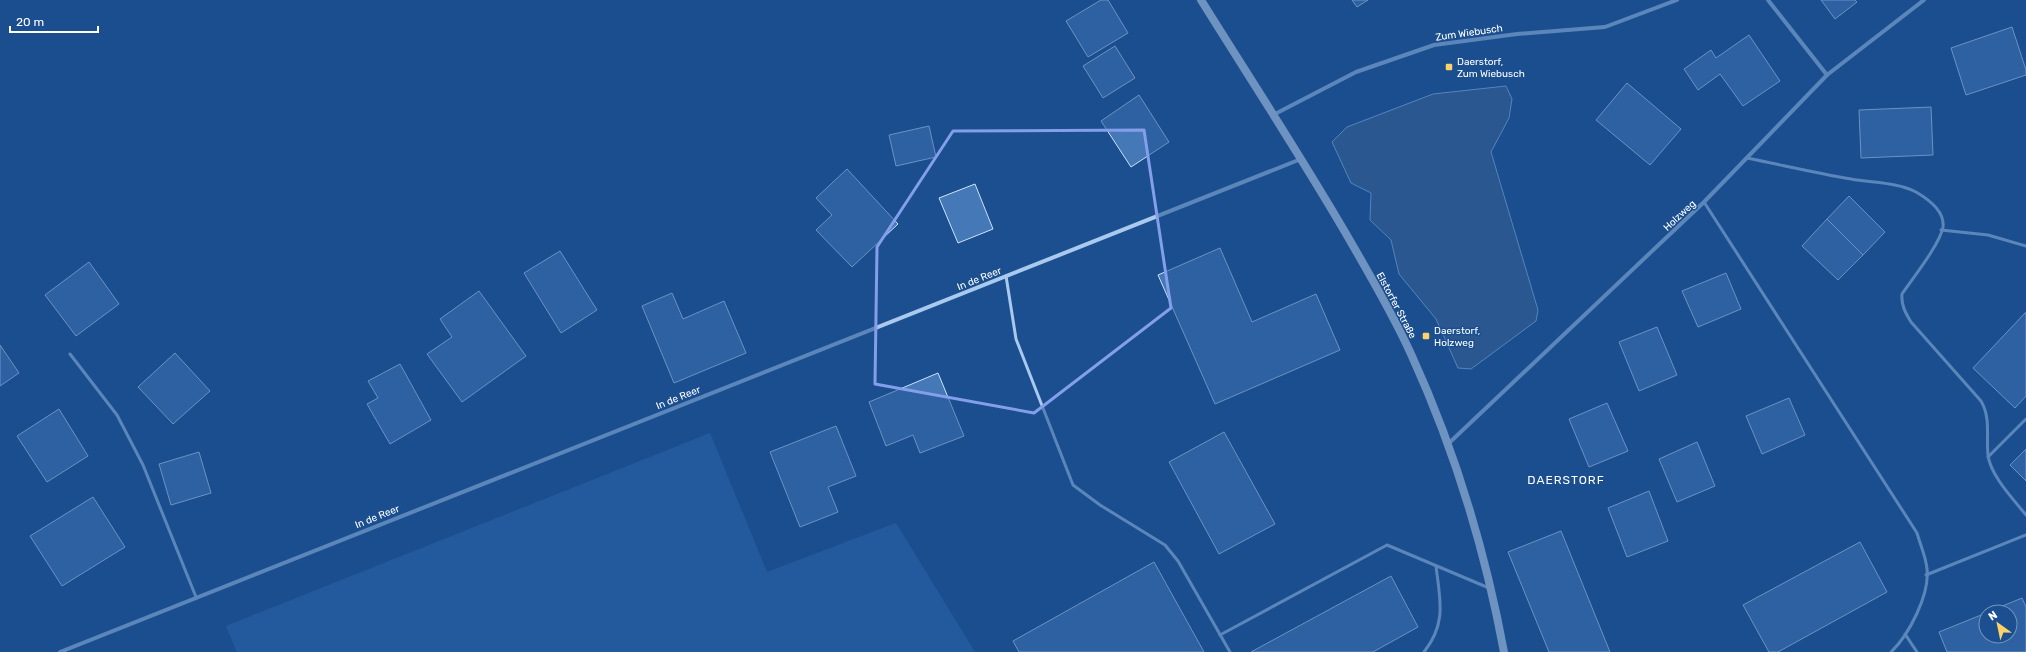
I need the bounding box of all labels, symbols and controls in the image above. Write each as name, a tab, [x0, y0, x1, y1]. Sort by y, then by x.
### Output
scale bar	[10, 8, 98, 34]
text: 20 m	[16, 15, 44, 29]
street label: Zum Wiebusch	[1435, 22, 1504, 44]
place label: Daerstorf, Zum Wiebusch	[1457, 56, 1525, 80]
marker: Daerstorf, Zum Wiebusch	[1444, 62, 1454, 72]
street label: Holzweg	[1661, 198, 1698, 234]
street label: In de Reer	[955, 265, 1003, 293]
street label: Elstorfer Straße	[1374, 270, 1419, 341]
place label: Daerstorf, Holzweg	[1434, 325, 1480, 349]
marker: Daerstorf, Holzweg	[1421, 331, 1431, 341]
street label: In de Reer	[654, 384, 702, 412]
district label: DAERSTORF	[1527, 473, 1605, 487]
street label: In de Reer	[353, 503, 401, 531]
north arrow	[1978, 604, 2018, 644]
text: N	[1986, 608, 2000, 624]

